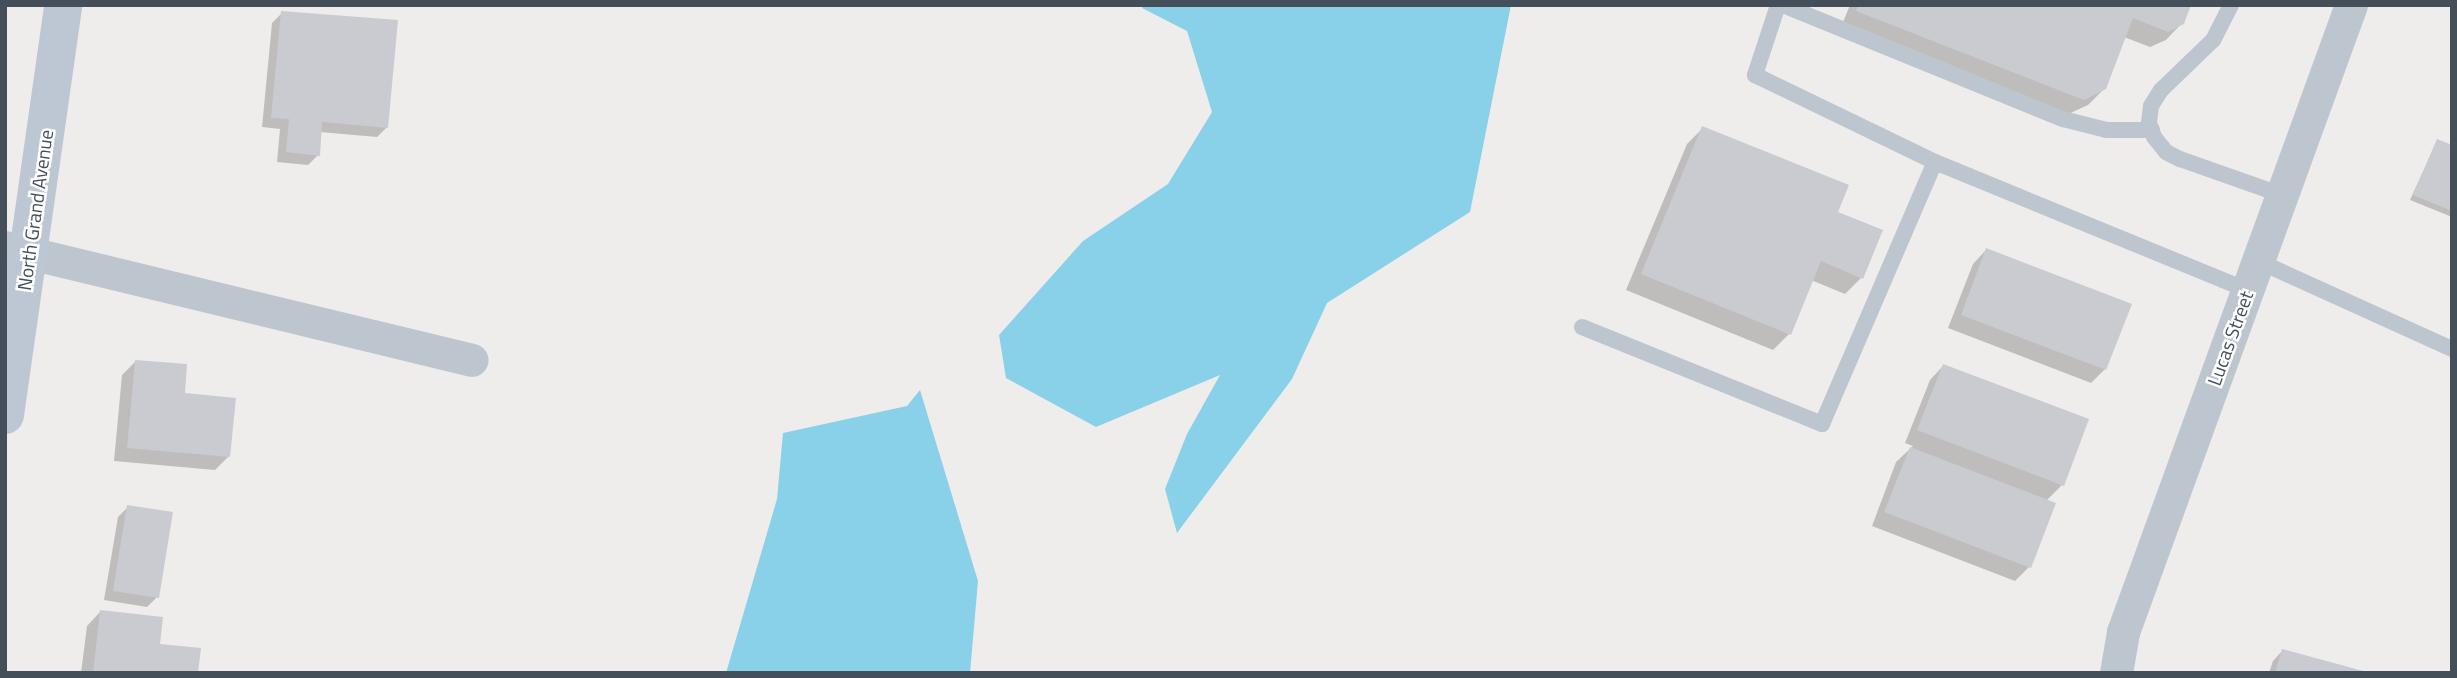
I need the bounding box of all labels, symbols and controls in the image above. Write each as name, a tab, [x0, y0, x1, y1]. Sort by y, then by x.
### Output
street label: North Grand Avenue	[12, 128, 58, 292]
street label: Lucas Street	[2202, 288, 2258, 388]

